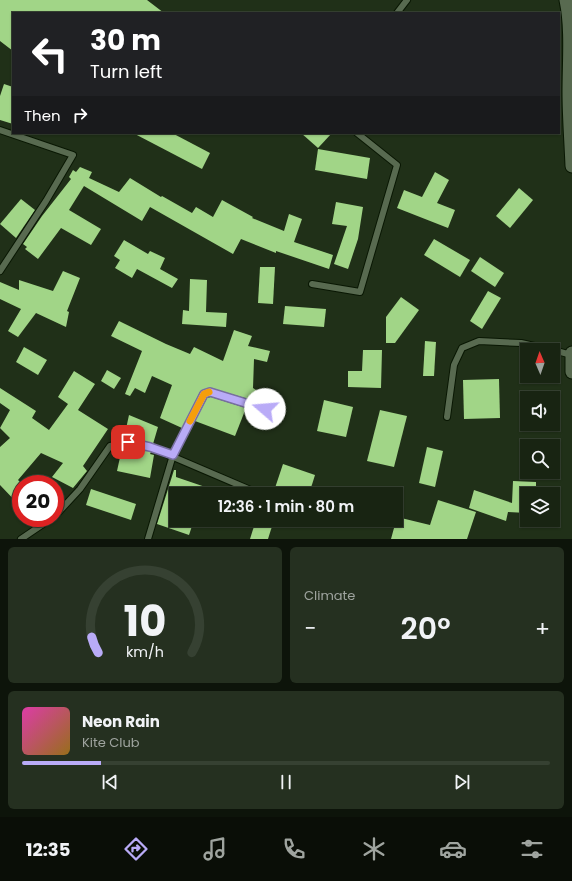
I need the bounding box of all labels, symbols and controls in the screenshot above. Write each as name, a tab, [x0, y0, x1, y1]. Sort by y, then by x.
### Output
text: 30 m	[90, 21, 161, 60]
icon: left	[24, 28, 76, 80]
text: Turn left	[90, 59, 162, 84]
icon: right	[69, 104, 91, 126]
text: Then	[24, 105, 61, 126]
north arrow	[520, 343, 560, 383]
map controls	[520, 343, 560, 527]
position arrow	[244, 388, 286, 430]
button: sound	[520, 391, 560, 431]
pin	[111, 425, 145, 459]
icon: arrive	[117, 431, 139, 453]
button: search	[520, 439, 560, 479]
speed limit sign: 20	[12, 475, 64, 527]
button: layers	[520, 487, 560, 527]
text: 12:36 · 1 min · 80 m	[218, 496, 354, 517]
text: Climate	[304, 586, 355, 605]
text: 10	[124, 592, 166, 651]
text: 20°	[401, 607, 451, 650]
text: −	[304, 613, 316, 644]
text: +	[535, 613, 550, 644]
text: km/h	[126, 642, 164, 662]
text: Neon Rain	[82, 711, 160, 732]
text: Kite Club	[82, 733, 140, 752]
icon: previous	[99, 771, 121, 793]
icon: pause	[275, 771, 297, 793]
icon: next	[451, 771, 473, 793]
icon: directions	[122, 835, 150, 863]
icon: music	[201, 835, 229, 863]
icon: phone	[280, 835, 308, 863]
icon: climate	[360, 835, 388, 863]
icon: car	[439, 835, 467, 863]
icon: filters	[518, 835, 546, 863]
text: 12:35	[26, 837, 70, 862]

